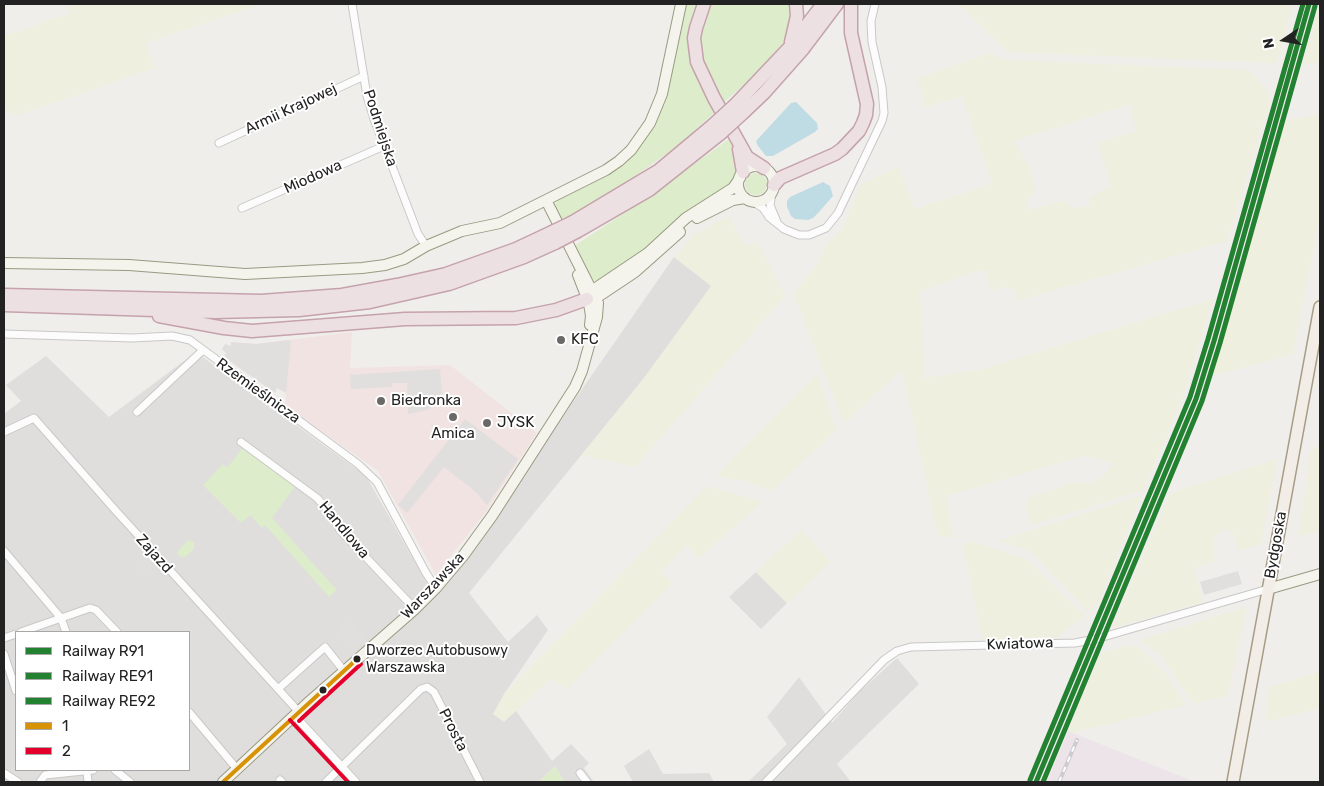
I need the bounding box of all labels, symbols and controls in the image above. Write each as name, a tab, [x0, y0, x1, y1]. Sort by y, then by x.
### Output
north arrow	[1259, 15, 1309, 65]
text: N	[1259, 37, 1278, 50]
street label: Armii Krajowej	[242, 80, 340, 138]
street label: Podmiejska	[359, 87, 401, 169]
street label: Miodowa	[281, 156, 345, 198]
place label: KFC	[571, 331, 599, 349]
marker: KFC	[555, 334, 567, 346]
street label: Rzemieślnicza	[213, 355, 303, 427]
place label: Biedronka	[391, 392, 461, 410]
marker: Biedronka	[375, 395, 387, 407]
marker: Amica	[447, 411, 459, 423]
place label: JYSK	[497, 414, 534, 432]
marker: JYSK	[481, 417, 493, 429]
place label: Amica	[431, 425, 475, 443]
street label: Handlowa	[315, 498, 373, 562]
street label: Bydgoska	[1261, 510, 1291, 580]
street label: Zajazd	[132, 531, 176, 577]
street label: Warszawska	[398, 549, 468, 623]
legend	[15, 631, 190, 771]
street label: Kwiatowa	[986, 634, 1054, 654]
text: Railway R91	[62, 642, 144, 660]
place label: Dworzec Autobusowy Warszawska	[366, 643, 508, 676]
marker: Dworzec Autobusowy Warszawska	[352, 654, 362, 664]
text: Railway RE91	[62, 667, 153, 685]
unlabelled marker	[318, 685, 328, 695]
text: Railway RE92	[62, 692, 155, 710]
street label: Prosta	[435, 706, 471, 754]
text: 1	[62, 717, 68, 735]
text: 2	[62, 742, 71, 760]

